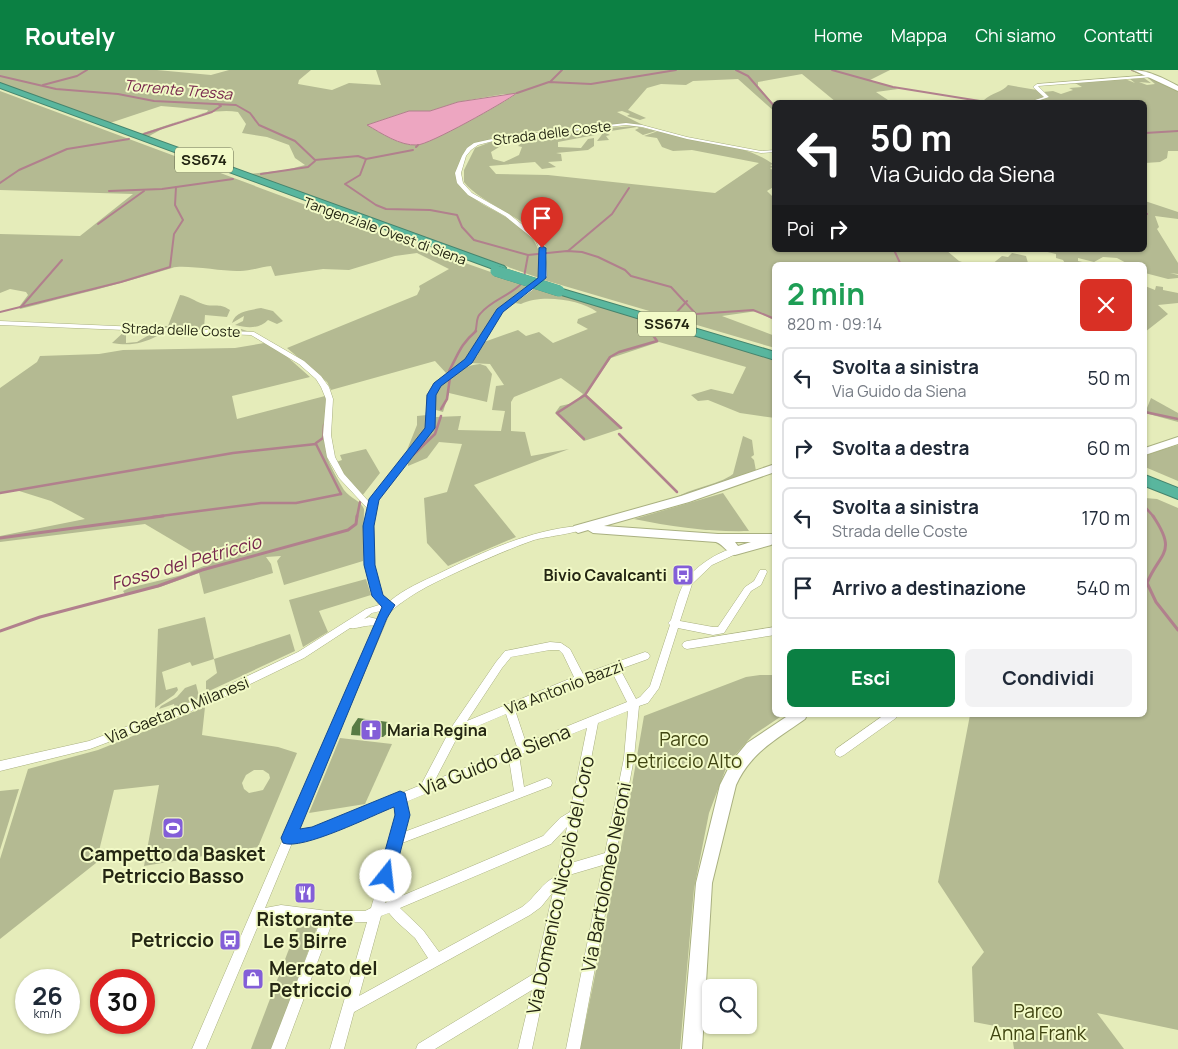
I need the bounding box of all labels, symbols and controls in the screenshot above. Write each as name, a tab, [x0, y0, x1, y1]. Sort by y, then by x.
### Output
text: Routely	[25, 19, 115, 52]
text: Home	[814, 23, 863, 47]
text: Mappa	[891, 23, 947, 47]
text: Chi siamo	[975, 23, 1056, 47]
text: Contatti	[1084, 23, 1153, 47]
water label: Torrente Tressa	[123, 74, 234, 105]
text: 50 m	[870, 114, 952, 162]
street label: Strada delle Coste	[492, 116, 612, 149]
icon: left	[787, 120, 852, 185]
road number: SS674	[175, 148, 233, 172]
text: Via Guido da Siena	[870, 159, 1055, 189]
street label: Tangenziale Ovest di Siena	[301, 192, 469, 269]
pin	[521, 197, 563, 248]
icon: arrive	[528, 204, 556, 232]
icon: right	[824, 215, 852, 243]
text: Poi	[787, 216, 814, 242]
text: 2 min	[787, 273, 865, 314]
button: close	[1080, 279, 1132, 331]
road number: SS674	[638, 312, 696, 336]
text: 820 m · 09:14	[787, 313, 882, 335]
street label: Strada delle Coste	[121, 318, 241, 341]
text: Svolta a sinistra	[832, 354, 979, 380]
icon: left	[789, 364, 817, 392]
text: 50 m	[1088, 365, 1130, 391]
text: Via Guido da Siena	[832, 380, 967, 402]
icon: right	[789, 434, 817, 462]
text: Svolta a destra	[832, 435, 969, 461]
text: 60 m	[1087, 435, 1130, 461]
text: Svolta a sinistra	[832, 494, 979, 520]
icon: left	[789, 504, 817, 532]
text: 170 m	[1082, 505, 1130, 531]
text: Strada delle Coste	[832, 520, 968, 542]
water label: Fosso del Petriccio	[108, 529, 265, 595]
bus stop icon: Bivio Cavalcanti	[671, 563, 695, 587]
place label: Bivio Cavalcanti	[543, 564, 667, 586]
icon: arrive	[789, 574, 817, 602]
text: Arrivo a destinazione	[832, 575, 1026, 601]
text: 540 m	[1076, 575, 1130, 601]
button: Esci	[787, 649, 955, 707]
button: Condividi	[965, 649, 1132, 707]
street label: Via Antonio Bazzi	[501, 654, 627, 720]
street label: Via Gaetano Milanesi	[102, 671, 252, 749]
church icon: Maria Regina	[359, 718, 383, 742]
street label: Via Guido da Siena	[416, 718, 574, 802]
place label: Maria Regina	[387, 719, 487, 741]
park label: Parco Petriccio Alto	[626, 726, 742, 774]
street label: Via Domenico Niccolò del Coro	[520, 753, 600, 1017]
street label: Via Bartolomeo Neroni	[575, 780, 637, 974]
sports icon: Campetto da Basket Petriccio Basso	[161, 816, 185, 840]
place label: Campetto da Basket Petriccio Basso	[80, 841, 266, 889]
position arrow	[359, 849, 411, 901]
restaurant icon: Ristorante Le 5 Birre	[293, 881, 317, 905]
place label: Ristorante Le 5 Birre	[257, 906, 353, 954]
place label: Petriccio	[131, 927, 214, 953]
bus stop icon: Petriccio	[218, 928, 242, 952]
place label: Mercato del Petriccio	[269, 955, 378, 1003]
shop icon: Mercato del Petriccio	[241, 967, 265, 991]
speed limit sign: 30	[90, 969, 155, 1034]
text: 26	[32, 978, 63, 1013]
map controls	[702, 979, 757, 1034]
button: search	[702, 979, 757, 1034]
park label: Parco Anna Frank	[990, 998, 1087, 1046]
text: km/h	[34, 1005, 61, 1022]

